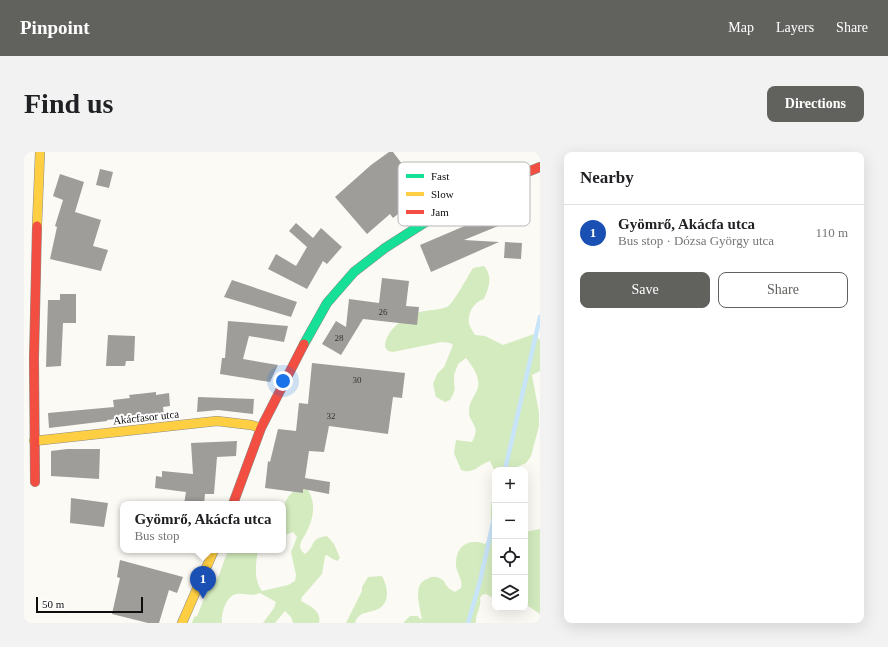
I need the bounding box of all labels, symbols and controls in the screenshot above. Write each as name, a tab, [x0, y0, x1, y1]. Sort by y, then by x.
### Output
text: Pinpoint	[20, 17, 90, 38]
text: Map	[728, 20, 754, 35]
text: Layers	[776, 20, 814, 35]
text: Share	[836, 20, 868, 35]
button: Directions	[767, 86, 864, 122]
text: Find us	[24, 88, 114, 119]
legend	[398, 162, 530, 226]
text: Nearby	[580, 168, 634, 187]
text: Fast	[431, 170, 449, 182]
text: Slow	[431, 188, 454, 200]
text: Jam	[431, 206, 449, 218]
text: Gyömrő, Akácfa utca	[618, 216, 755, 232]
text: 1	[590, 225, 596, 240]
text: 110 m	[816, 225, 848, 240]
text: Bus stop · Dózsa György utca	[618, 233, 774, 248]
button: Save	[580, 272, 710, 308]
button: Share	[718, 272, 848, 308]
house number: 26	[379, 307, 388, 317]
house number: 28	[335, 333, 344, 343]
your location	[273, 371, 293, 391]
house number: 30	[353, 375, 362, 385]
street label: Akácfasor utca	[112, 408, 180, 426]
house number: 32	[327, 411, 336, 421]
map controls	[492, 467, 528, 611]
button: +	[492, 467, 528, 503]
popup	[120, 501, 286, 553]
button: −	[492, 503, 528, 539]
text: Gyömrő, Akácfa utca	[134, 511, 272, 527]
text: Bus stop	[134, 528, 180, 543]
button: locate	[492, 539, 528, 575]
pin: 1	[190, 566, 216, 599]
button: layers	[492, 575, 528, 611]
scale bar	[36, 595, 143, 614]
text: 50 m	[42, 598, 64, 610]

